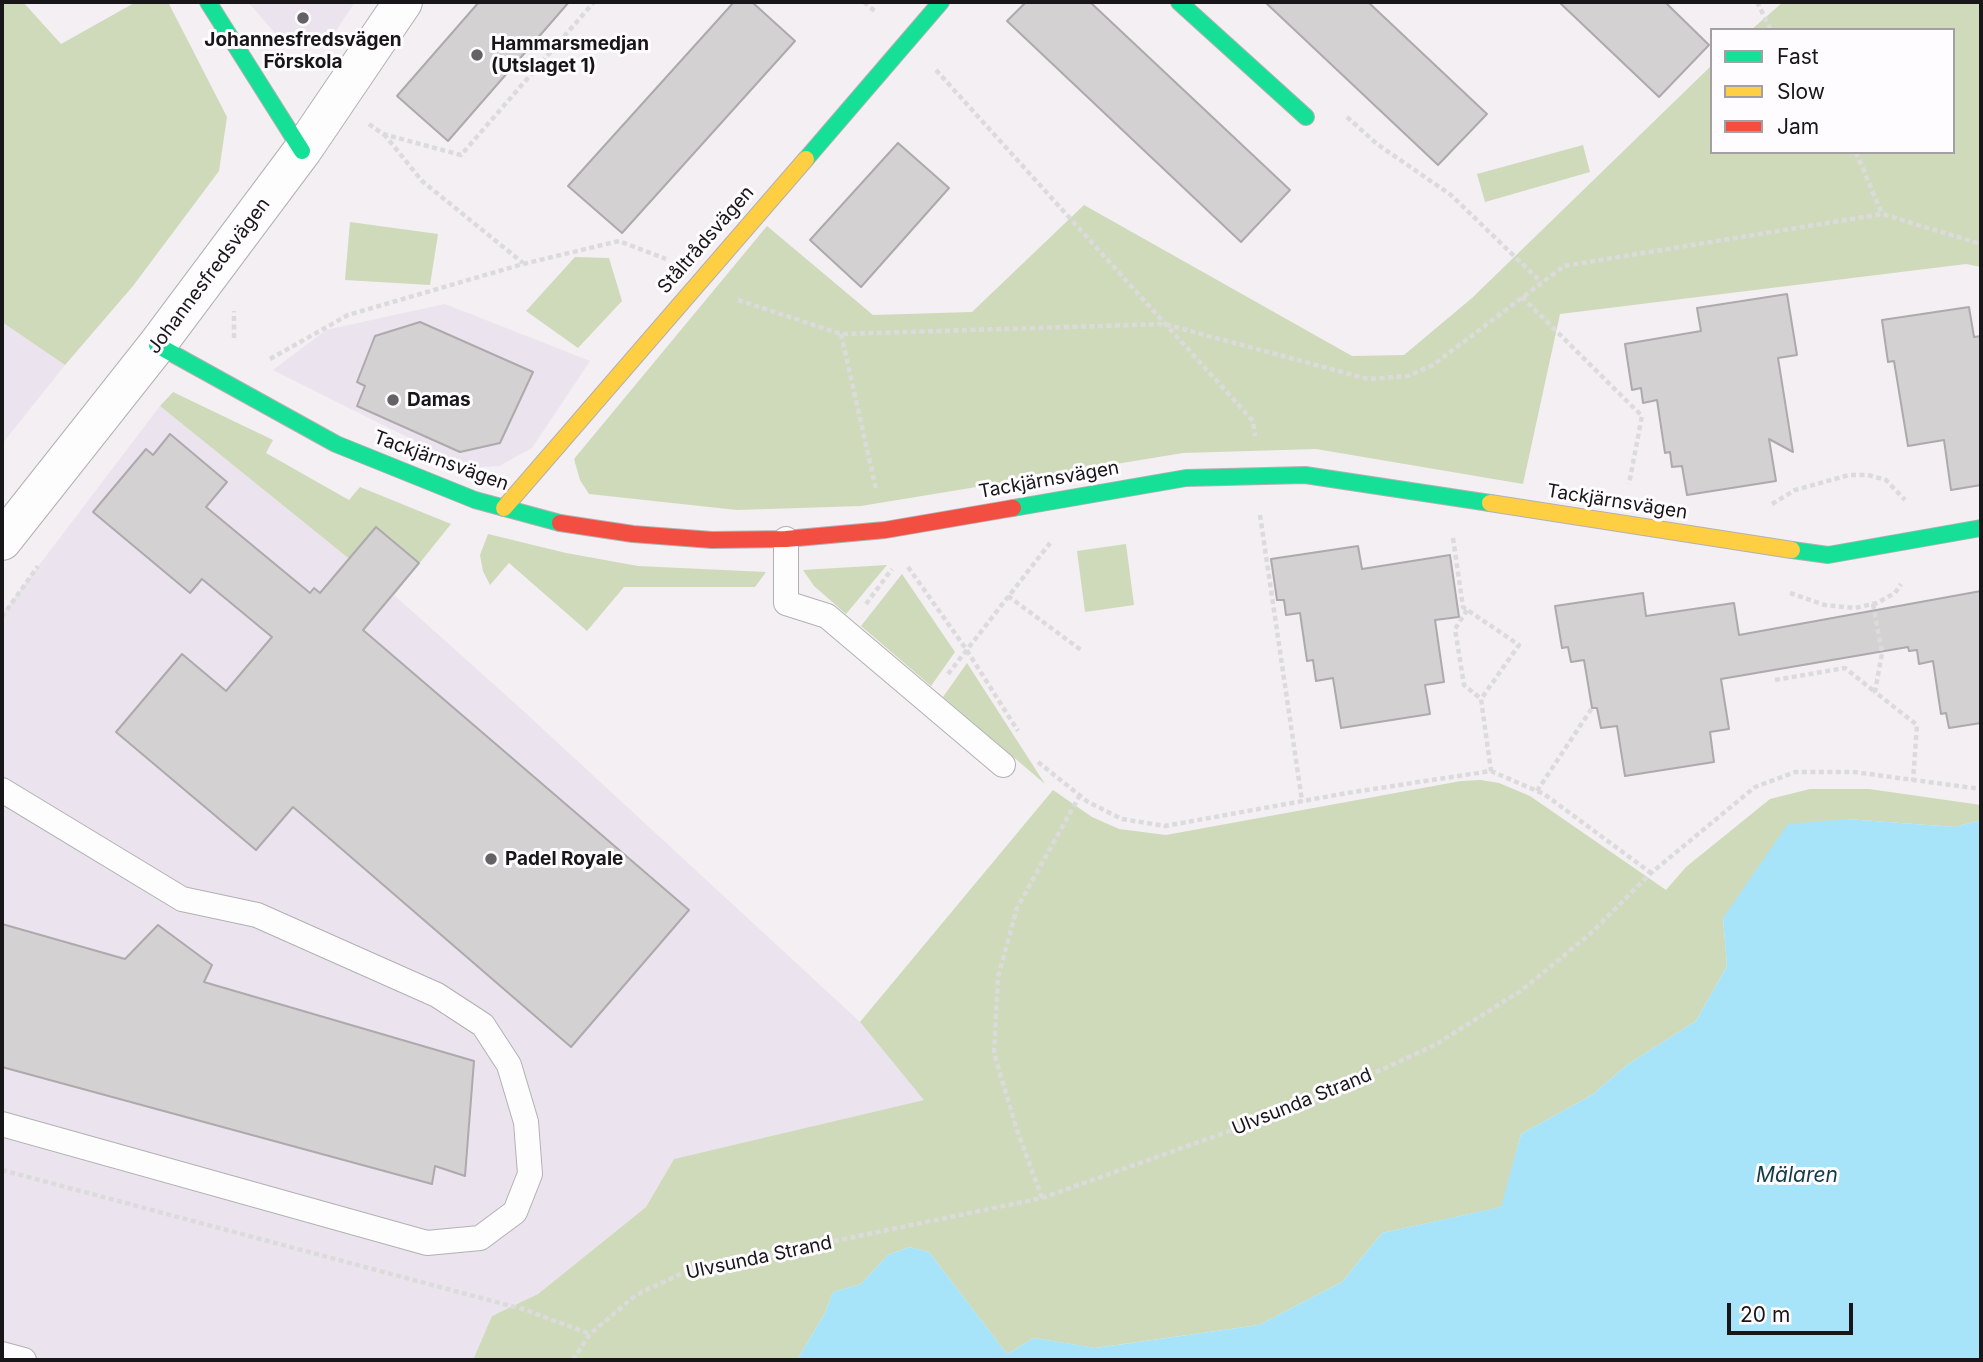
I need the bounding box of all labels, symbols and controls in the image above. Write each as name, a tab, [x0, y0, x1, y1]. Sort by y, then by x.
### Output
marker: Johannesfredsvägen Förskola	[295, 10, 311, 26]
legend	[1710, 28, 1955, 154]
place label: Johannesfredsvägen Förskola	[204, 29, 402, 73]
place label: Hammarsmedjan (Utslaget 1)	[491, 33, 649, 77]
text: Fast	[1777, 44, 1819, 69]
marker: Hammarsmedjan (Utslaget 1)	[469, 47, 485, 63]
text: Slow	[1777, 79, 1825, 104]
text: Jam	[1777, 114, 1819, 139]
street label: Ståltrådsvägen	[653, 182, 759, 298]
street label: Johannesfredsvägen	[143, 193, 275, 359]
place label: Damas	[407, 389, 471, 411]
marker: Damas	[385, 392, 401, 408]
street label: Tackjärnsvägen	[370, 426, 512, 496]
street label: Tackjärnsvägen	[977, 456, 1121, 504]
street label: Tackjärnsvägen	[1545, 480, 1689, 524]
place label: Padel Royale	[505, 848, 623, 870]
marker: Padel Royale	[483, 851, 499, 867]
street label: Ulvsunda Strand	[1229, 1064, 1375, 1140]
water label: Mälaren	[1756, 1163, 1838, 1189]
street label: Ulvsunda Strand	[684, 1231, 834, 1285]
scale bar	[1731, 1288, 1857, 1332]
text: 20 m	[1740, 1302, 1790, 1327]

